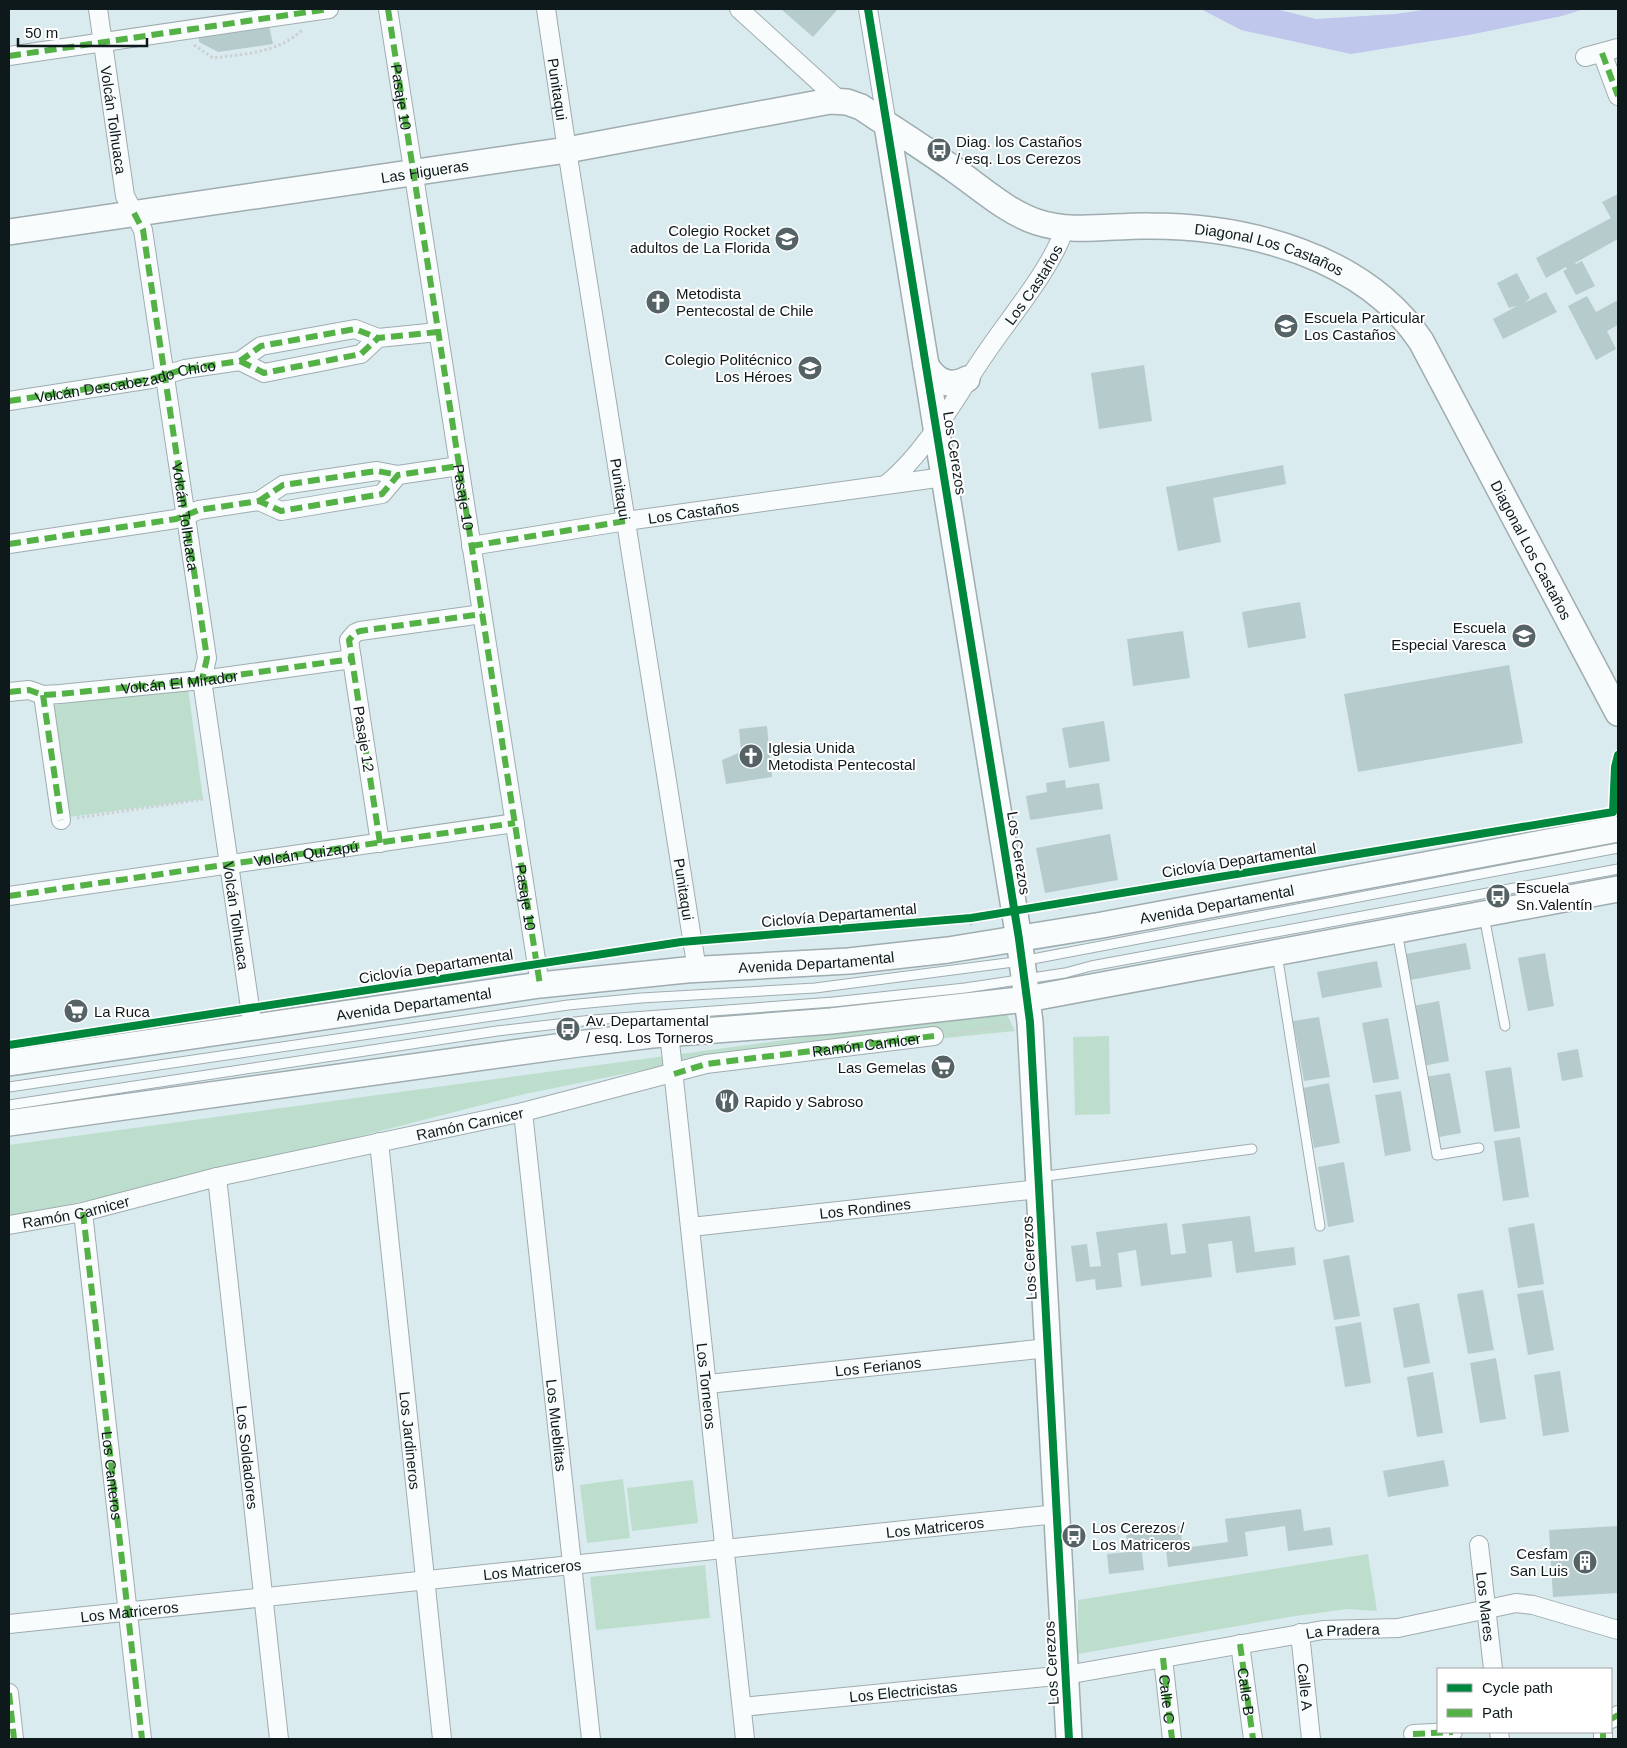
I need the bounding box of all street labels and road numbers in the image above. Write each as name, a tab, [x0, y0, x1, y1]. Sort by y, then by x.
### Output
street label: Punitaqui	[545, 57, 571, 121]
street label: Pasaje 10	[388, 63, 415, 131]
street label: Volcán Tolhuaca	[98, 65, 130, 176]
street label: Las Higueras	[380, 156, 470, 186]
street label: Diagonal Los Castaños	[1194, 220, 1347, 278]
street label: Los Castaños	[1001, 242, 1065, 328]
street label: Volcán Descabezado Chico	[34, 356, 217, 405]
street label: Los Cerezos	[940, 410, 970, 496]
street label: Punitaqui	[607, 457, 634, 521]
street label: Volcán Tolhuaca	[169, 461, 202, 572]
street label: Pasaje 10	[450, 463, 478, 531]
street label: Diagonal Los Castaños	[1488, 477, 1575, 622]
street label: Los Castaños	[647, 497, 740, 526]
street label: Volcán El Mirador	[120, 667, 239, 696]
street label: Pasaje 12	[350, 705, 378, 773]
street label: Los Cerezos	[1004, 810, 1034, 896]
street label: Volcán Quizapú	[253, 837, 359, 869]
street label: Ciclovía Departamental	[1161, 839, 1317, 881]
street label: Punitaqui	[671, 857, 697, 921]
street label: Volcán Tolhuaca	[220, 861, 253, 972]
street label: Pasaje 10	[513, 863, 540, 932]
street label: Avenida Departamental	[1138, 881, 1295, 926]
street label: Ciclovía Departamental	[761, 900, 917, 930]
street label: Ciclovía Departamental	[358, 945, 514, 987]
street label: Avenida Departamental	[738, 948, 895, 976]
street label: Avenida Departamental	[335, 984, 492, 1023]
street label: Ramón Carnicer	[811, 1029, 922, 1059]
street label: Ramón Carnicer	[415, 1104, 525, 1143]
street label: Ramón Carnicer	[21, 1192, 131, 1231]
street label: Los Rondines	[818, 1195, 912, 1221]
street label: Los Cerezos	[1018, 1216, 1040, 1300]
street label: Los Torneros	[694, 1342, 720, 1430]
street label: Los Ferianos	[834, 1353, 922, 1379]
street label: Los Mueblitas	[544, 1378, 570, 1472]
street label: Los Jardineros	[397, 1391, 424, 1490]
street label: Los Soldadores	[234, 1405, 262, 1510]
street label: Los Canteros	[99, 1430, 126, 1521]
street label: Los Matriceros	[885, 1513, 985, 1540]
street label: Los Matriceros	[482, 1556, 582, 1583]
street label: Los Mares	[1474, 1571, 1498, 1642]
street label: Los Matriceros	[80, 1598, 179, 1625]
street label: La Pradera	[1304, 1620, 1381, 1641]
street label: Los Cerezos	[1040, 1621, 1062, 1705]
street label: Calle A	[1295, 1662, 1316, 1711]
street label: Calle B	[1235, 1666, 1258, 1717]
street label: Calle C	[1156, 1673, 1179, 1724]
street label: Los Electricistas	[848, 1677, 958, 1705]

